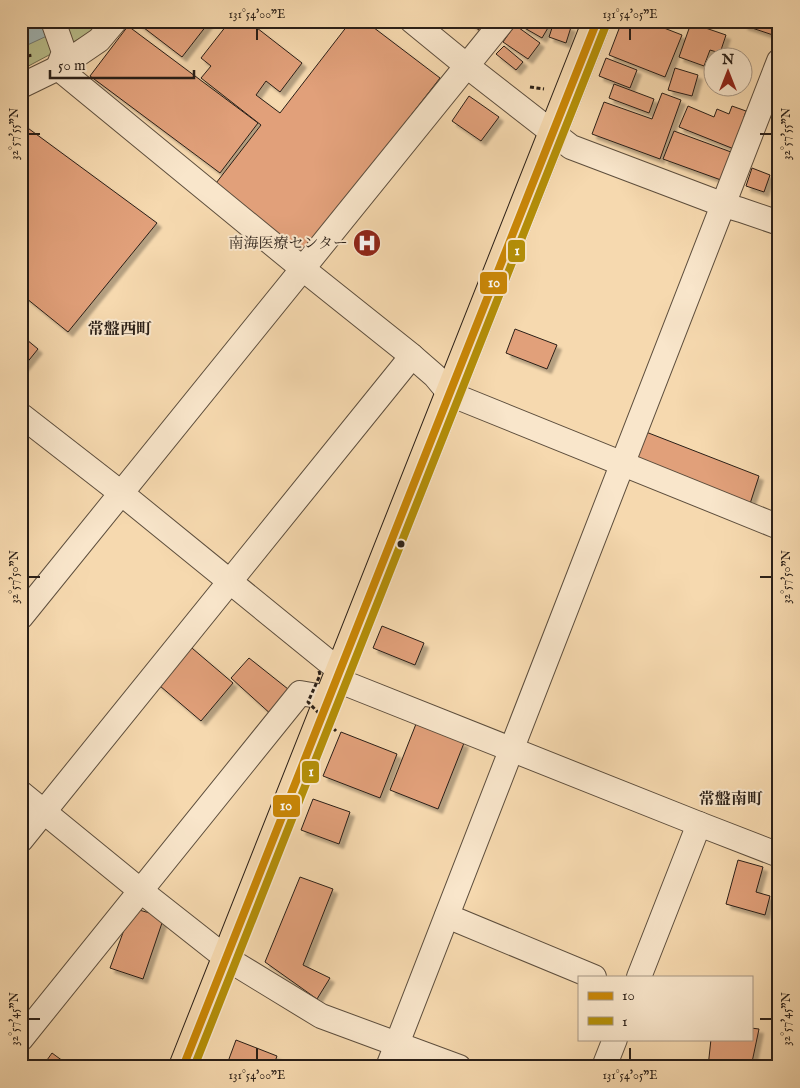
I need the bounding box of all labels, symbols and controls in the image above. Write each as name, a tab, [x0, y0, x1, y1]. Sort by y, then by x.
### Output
text: 131°54'00"E	[229, 7, 285, 22]
text: 131°54'05"E	[602, 7, 658, 22]
scale bar	[50, 48, 194, 80]
north arrow	[702, 48, 752, 98]
text: N	[721, 51, 734, 69]
text: 50 m	[58, 56, 86, 75]
text: 32°57'55"N	[7, 107, 22, 160]
text: 32°57'55"N	[779, 107, 794, 160]
hospital icon: 南海医療センター	[352, 228, 382, 258]
place label: 南海医療センター	[229, 234, 348, 253]
line badge: 1	[507, 239, 526, 263]
text: 1	[514, 242, 520, 260]
line badge: 10	[479, 271, 508, 295]
text: 10	[488, 274, 500, 292]
district label: 常盤西町	[88, 320, 152, 340]
unlabelled marker	[396, 539, 406, 549]
text: 32°57'50"N	[7, 550, 22, 604]
text: 32°57'50"N	[779, 550, 794, 604]
line badge: 1	[301, 760, 320, 784]
text: 1	[308, 763, 314, 781]
district label: 常盤南町	[699, 790, 763, 810]
line badge: 10	[272, 794, 301, 818]
text: 10	[280, 797, 292, 815]
legend	[578, 976, 752, 1040]
text: 10	[622, 986, 635, 1005]
text: 32°57'45"N	[7, 992, 22, 1046]
text: 32°57'45"N	[779, 992, 794, 1046]
text: 1	[622, 1012, 628, 1031]
text: 131°54'00"E	[229, 1068, 285, 1083]
text: 131°54'05"E	[602, 1068, 658, 1083]

